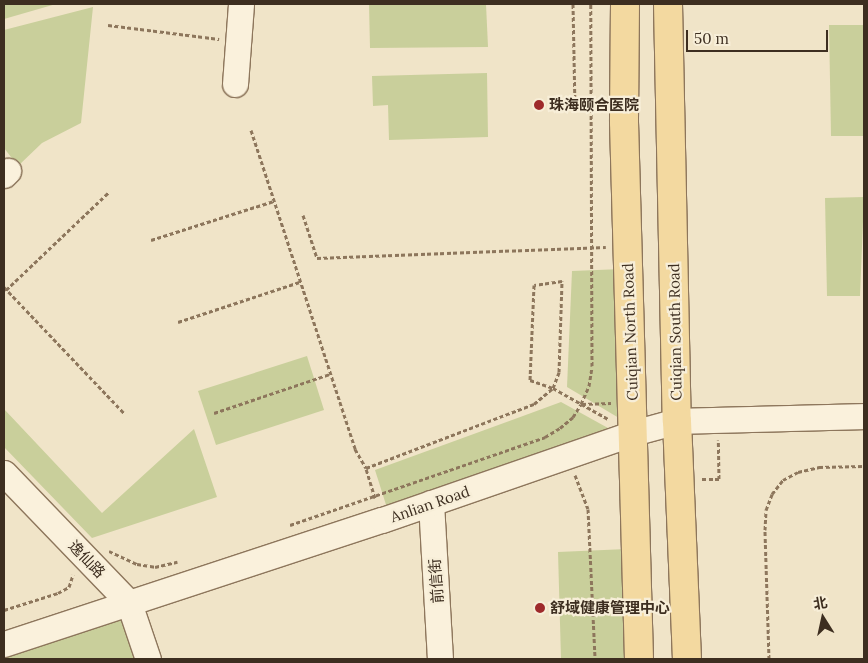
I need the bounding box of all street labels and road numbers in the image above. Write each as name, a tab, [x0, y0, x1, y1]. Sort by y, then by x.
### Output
street label: Cuiqian North Road	[619, 263, 641, 401]
street label: Cuiqian South Road	[665, 263, 685, 401]
street label: Anlian Road	[388, 482, 472, 526]
street label: 逸仙路	[65, 537, 109, 581]
street label: 前信街	[425, 558, 447, 604]

